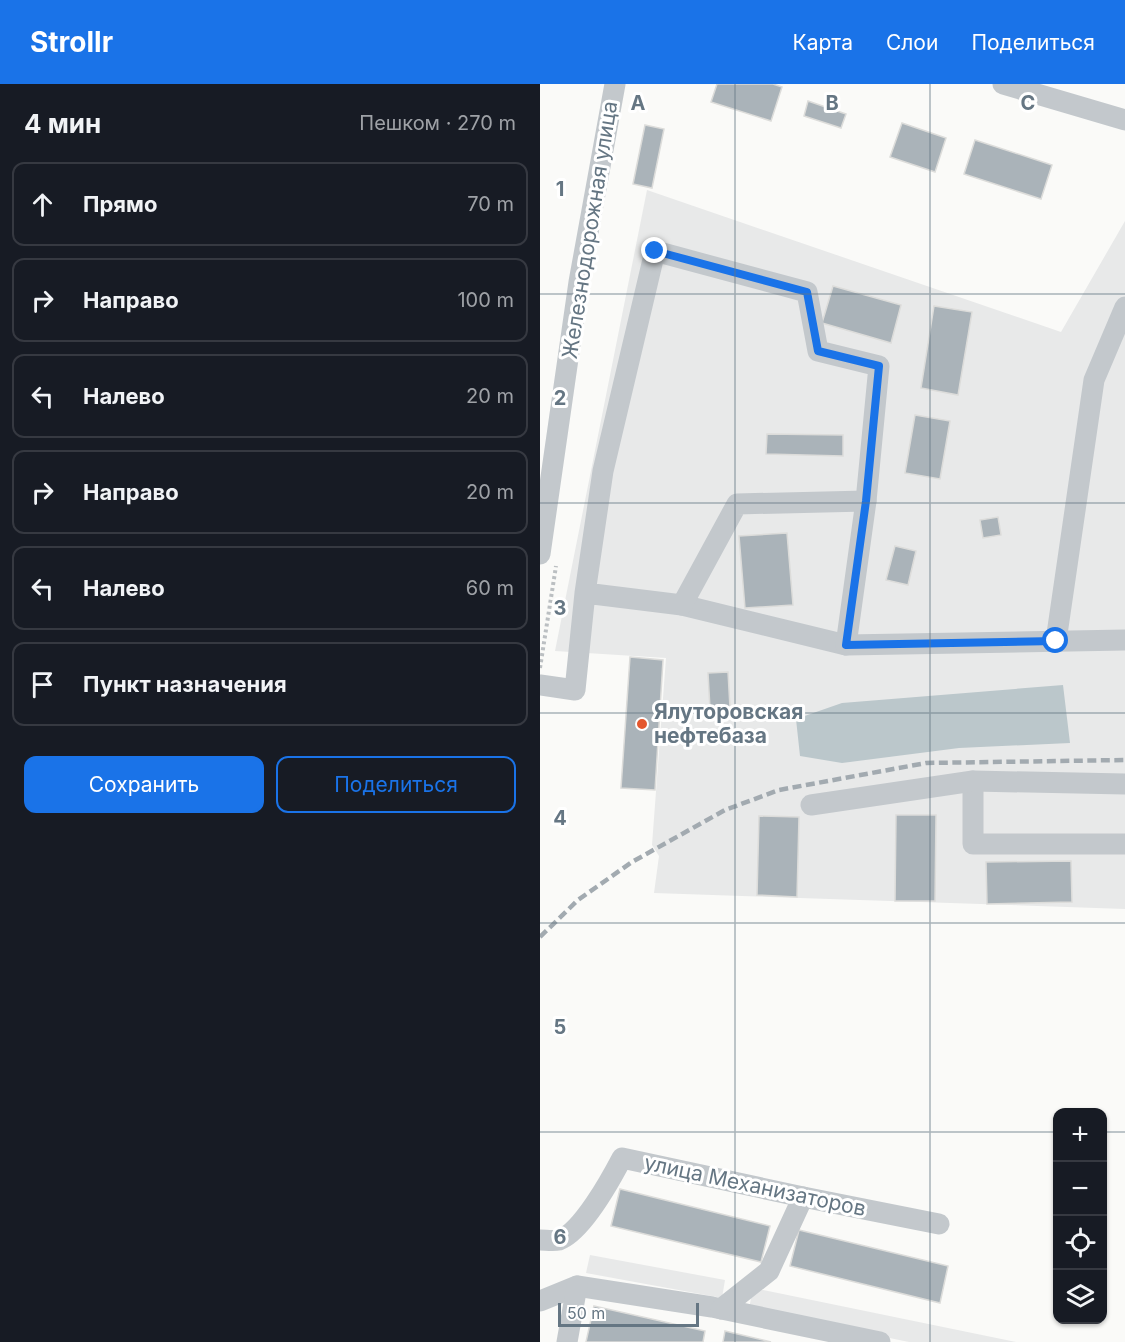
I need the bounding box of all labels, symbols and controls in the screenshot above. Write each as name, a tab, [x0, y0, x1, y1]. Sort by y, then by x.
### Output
text: Strollr	[30, 25, 113, 59]
text: Карта	[793, 30, 853, 55]
text: Слои	[886, 30, 938, 55]
text: Поделиться	[971, 30, 1095, 55]
text: A	[631, 91, 646, 115]
text: B	[825, 91, 839, 115]
text: C	[1021, 91, 1035, 115]
street label: Железнодорожная улица	[557, 99, 622, 361]
text: 4 мин	[24, 108, 101, 139]
text: Пешком · 270 m	[359, 111, 516, 135]
text: 1	[556, 177, 564, 201]
icon: ahead	[26, 188, 59, 221]
text: Прямо	[83, 191, 157, 217]
text: 70 m	[467, 192, 514, 216]
route end	[641, 237, 667, 263]
icon: right	[26, 284, 59, 317]
text: Направо	[83, 287, 179, 313]
text: 100 m	[457, 288, 514, 312]
icon: left	[26, 380, 59, 413]
text: Налево	[83, 383, 165, 409]
text: 20 m	[466, 384, 514, 408]
text: 2	[554, 386, 566, 410]
icon: right	[26, 476, 59, 509]
text: Направо	[83, 479, 179, 505]
text: 20 m	[466, 480, 514, 504]
icon: left	[26, 572, 59, 605]
text: Налево	[83, 575, 165, 601]
text: 60 m	[466, 576, 514, 600]
text: 3	[554, 596, 566, 620]
route start	[1042, 627, 1068, 653]
icon: arrive	[26, 668, 59, 701]
text: Пункт назначения	[83, 671, 287, 697]
place label: Ялуторовская нефтебаза	[654, 699, 803, 748]
marker: Ялуторовская нефтебаза	[635, 717, 649, 731]
button: Сохранить	[24, 756, 264, 813]
button: Поделиться	[276, 756, 516, 813]
text: 4	[553, 806, 567, 830]
text: 5	[554, 1015, 566, 1039]
map controls	[1053, 1108, 1107, 1324]
button: +	[1053, 1108, 1107, 1162]
street label: улица Механизаторов	[642, 1150, 868, 1221]
button: −	[1053, 1162, 1107, 1216]
button: locate	[1053, 1216, 1107, 1270]
text: 6	[554, 1225, 567, 1249]
button: layers	[1053, 1270, 1107, 1324]
scale bar	[558, 1300, 699, 1328]
text: 50 m	[567, 1303, 605, 1323]

